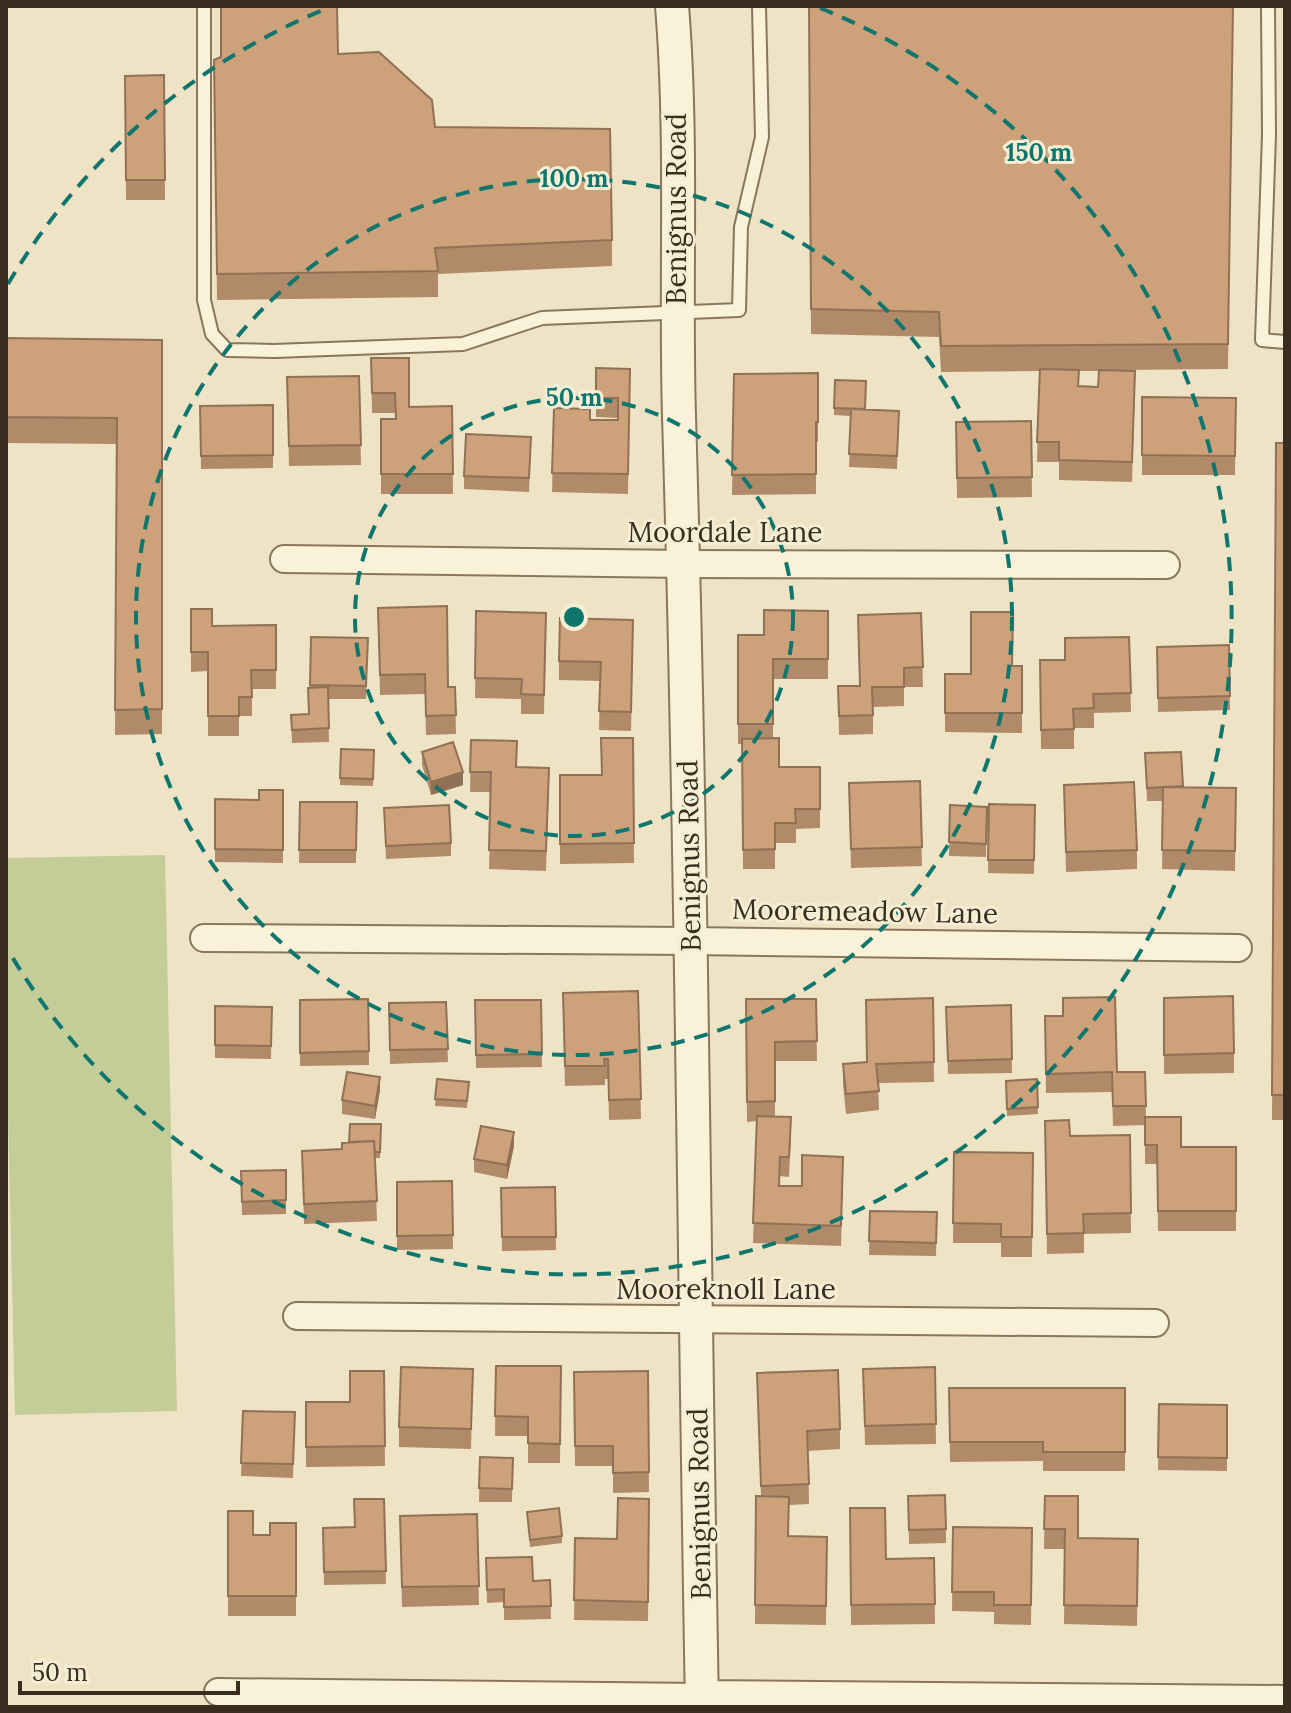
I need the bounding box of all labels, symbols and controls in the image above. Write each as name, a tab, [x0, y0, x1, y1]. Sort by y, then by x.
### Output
street label: Benignus Road	[658, 113, 694, 305]
text: 150 m	[1006, 137, 1072, 168]
text: 100 m	[540, 163, 608, 194]
text: 50 m	[546, 382, 602, 413]
street label: Moordale Lane	[628, 514, 822, 550]
centre of rings	[560, 603, 588, 631]
street label: Benignus Road	[669, 760, 709, 952]
street label: Mooremeadow Lane	[732, 891, 998, 931]
street label: Mooreknoll Lane	[616, 1271, 836, 1307]
street label: Benignus Road	[679, 1408, 719, 1600]
scale bar	[20, 1645, 238, 1695]
text: 50 m	[32, 1657, 88, 1688]

